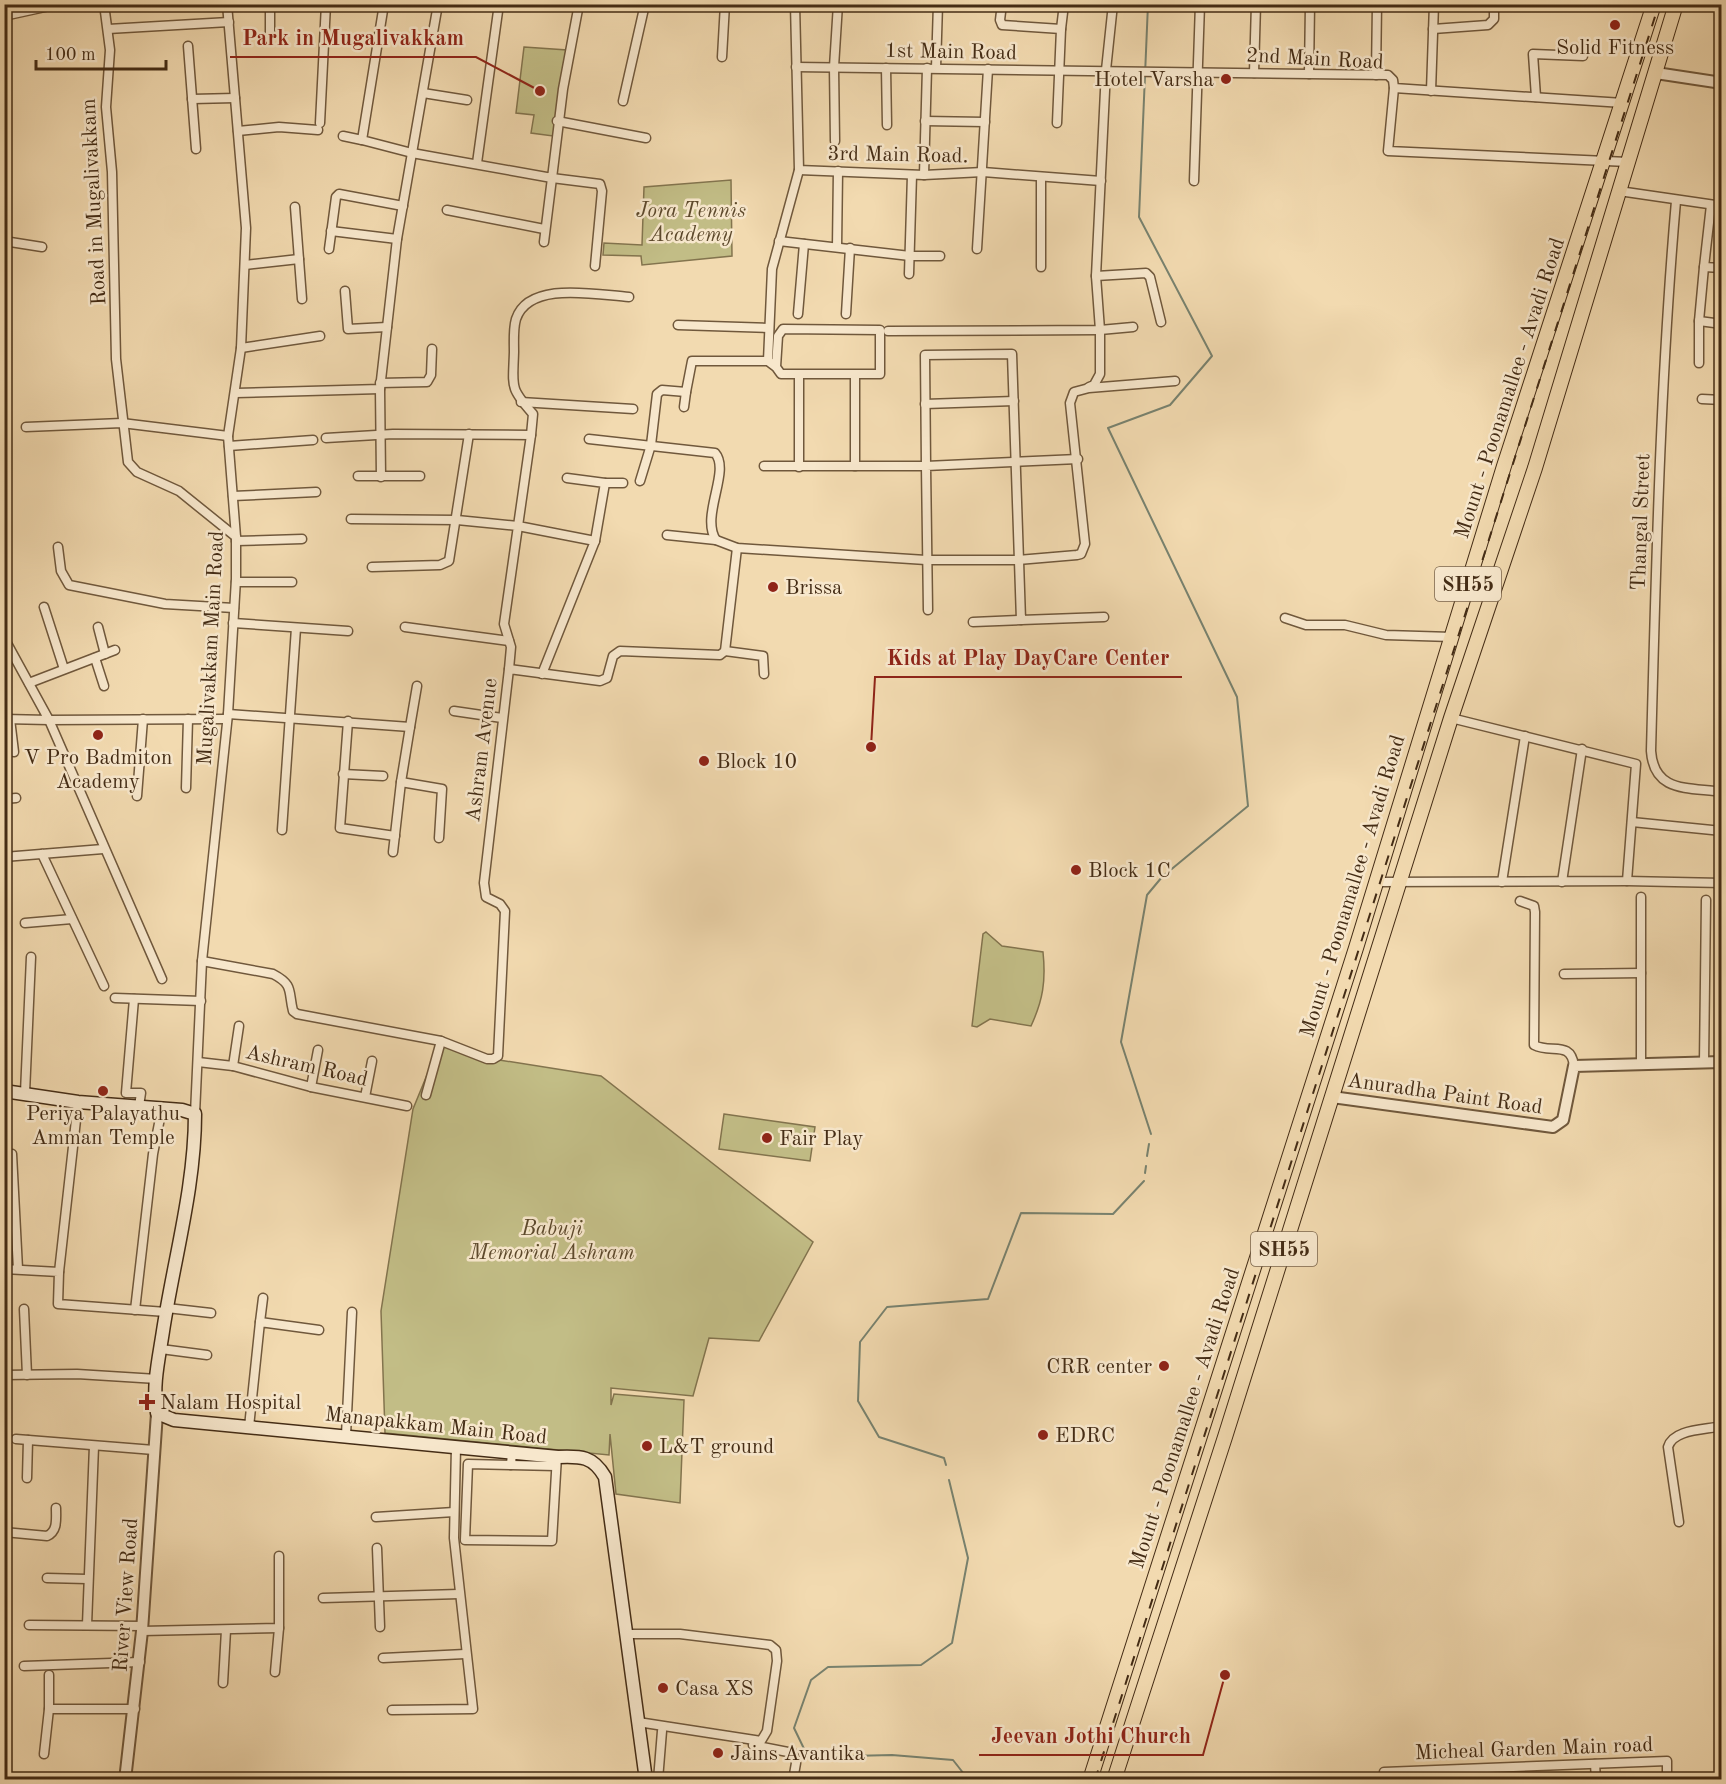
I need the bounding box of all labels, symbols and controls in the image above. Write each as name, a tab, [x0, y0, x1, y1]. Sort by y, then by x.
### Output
callout: Park in Mugalivakkam	[230, 17, 476, 57]
marker: Solid Fitness	[1608, 18, 1622, 32]
text: Park in Mugalivakkam	[242, 28, 464, 50]
scale bar	[36, 33, 166, 71]
place label: Solid Fitness	[1556, 38, 1674, 59]
street label: 1st Main Road	[885, 41, 1017, 64]
street label: 2nd Main Road	[1245, 45, 1384, 74]
text: 100 m	[45, 46, 96, 64]
place label: Hotel Varsha	[1094, 70, 1214, 91]
marker: Hotel Varsha	[1219, 72, 1233, 86]
street label: Road in Mugalivakkam	[79, 98, 110, 306]
street label: 3rd Main Road.	[827, 144, 969, 167]
park label: Jora Tennis Academy	[636, 201, 746, 246]
street label: Mount - Poonamallee - Avadi Road	[1452, 235, 1569, 542]
street label: Thangal Street	[1629, 453, 1654, 591]
street label: Mugalivakkam Main Road	[195, 530, 228, 766]
road number: SH55	[1435, 567, 1501, 601]
place label: Brissa	[785, 578, 842, 599]
marker: Brissa	[766, 580, 780, 594]
callout: Kids at Play DayCare Center	[875, 637, 1182, 677]
text: Kids at Play DayCare Center	[887, 648, 1169, 670]
street label: Ashram Avenue	[463, 677, 502, 823]
marker: V Pro Badmiton Academy	[91, 728, 105, 742]
street label: Mount - Poonamallee - Avadi Road	[1297, 733, 1410, 1040]
place label: V Pro Badmiton Academy	[24, 748, 172, 793]
place label: Block 10	[716, 752, 797, 773]
marker: Block 10	[697, 754, 711, 768]
place label: Block 1C	[1088, 861, 1171, 882]
marker: Block 1C	[1069, 863, 1083, 877]
street label: Ashram Road	[243, 1042, 370, 1091]
street label: Anuradha Paint Road	[1346, 1070, 1544, 1119]
marker: Periya Palayathu Amman Temple	[96, 1084, 110, 1098]
place label: Periya Palayathu Amman Temple	[26, 1104, 180, 1149]
place label: Fair Play	[779, 1129, 864, 1150]
marker: Fair Play	[760, 1131, 774, 1145]
park label: Babuji Memorial Ashram	[468, 1219, 635, 1264]
road number: SH55	[1251, 1232, 1317, 1266]
street label: Mount - Poonamallee - Avadi Road	[1127, 1265, 1244, 1572]
place label: CRR center	[1046, 1357, 1152, 1378]
marker: CRR center	[1157, 1359, 1171, 1373]
marker: Nalam Hospital	[138, 1393, 156, 1411]
place label: Nalam Hospital	[160, 1393, 301, 1414]
street label: Manapakkam Main Road	[324, 1404, 548, 1449]
place label: EDRC	[1055, 1426, 1115, 1447]
marker: EDRC	[1036, 1428, 1050, 1442]
place label: L&T ground	[659, 1437, 774, 1458]
marker: L&T ground	[640, 1439, 654, 1453]
street label: River View Road	[111, 1517, 142, 1673]
place label: Casa XS	[675, 1679, 754, 1700]
marker: Casa XS	[656, 1681, 670, 1695]
callout: Jeevan Jothi Church	[979, 1715, 1203, 1755]
text: Jeevan Jothi Church	[991, 1726, 1191, 1748]
street label: Micheal Garden Main road	[1414, 1735, 1654, 1764]
place label: Jains Avantika	[730, 1744, 865, 1765]
marker: Jains Avantika	[711, 1746, 725, 1760]

